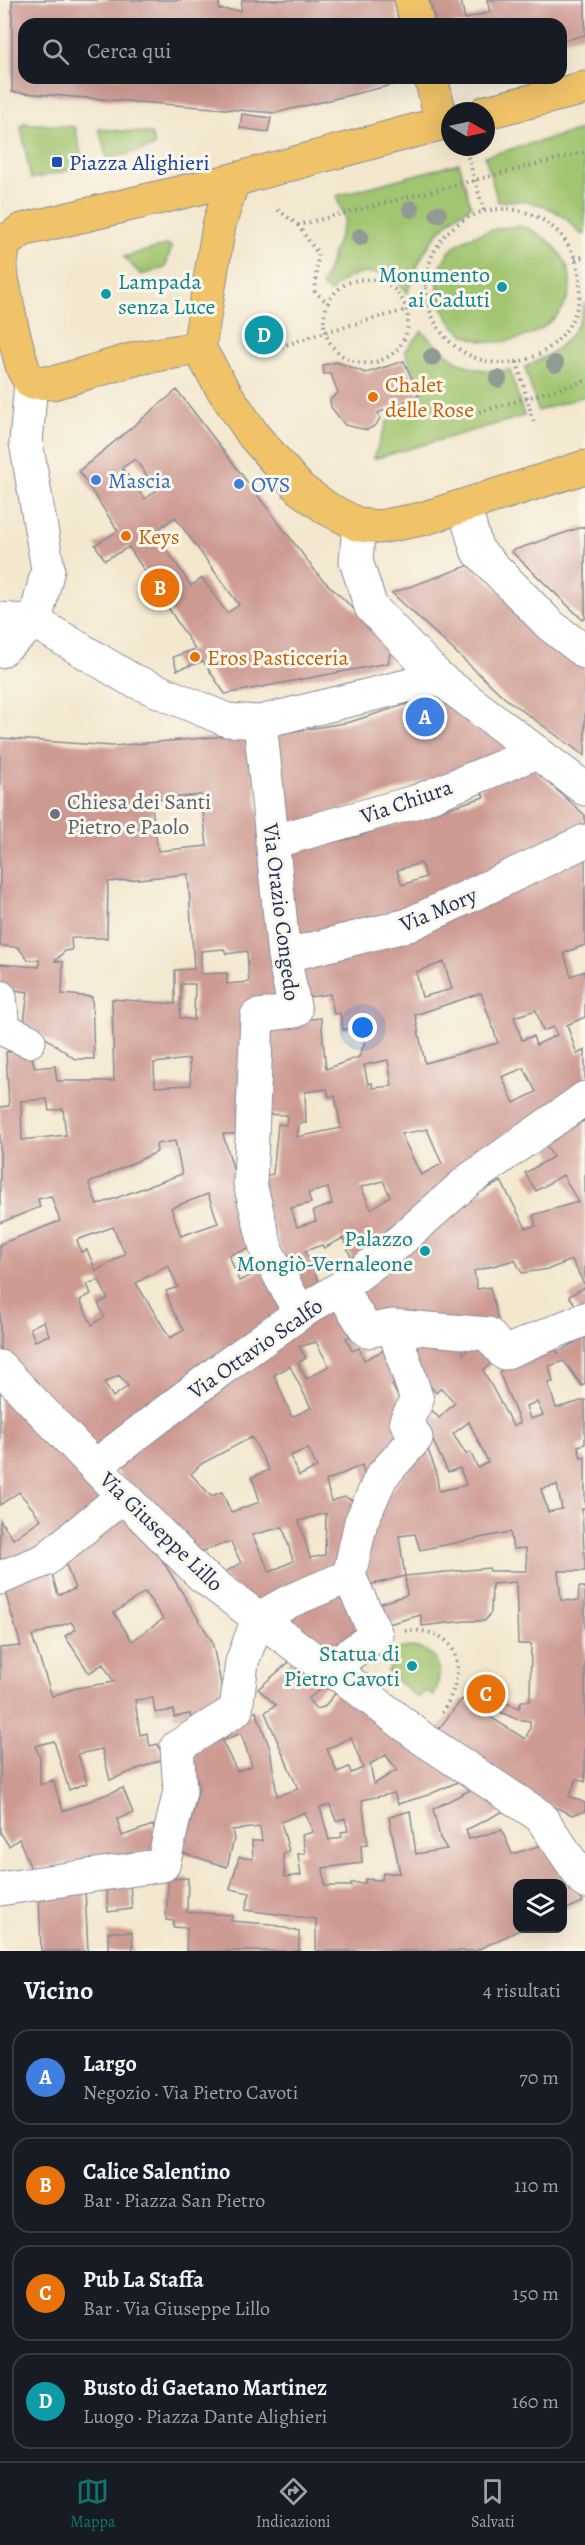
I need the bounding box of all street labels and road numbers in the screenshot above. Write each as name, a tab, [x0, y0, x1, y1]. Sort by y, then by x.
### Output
street label: Via Chiura	[355, 772, 457, 832]
street label: Via Orazio Congedo	[255, 821, 307, 1003]
street label: Via Mory	[394, 880, 482, 940]
street label: Via Ottavio Scalfo	[181, 1291, 329, 1407]
street label: Via Giuseppe Lillo	[92, 1464, 230, 1598]

